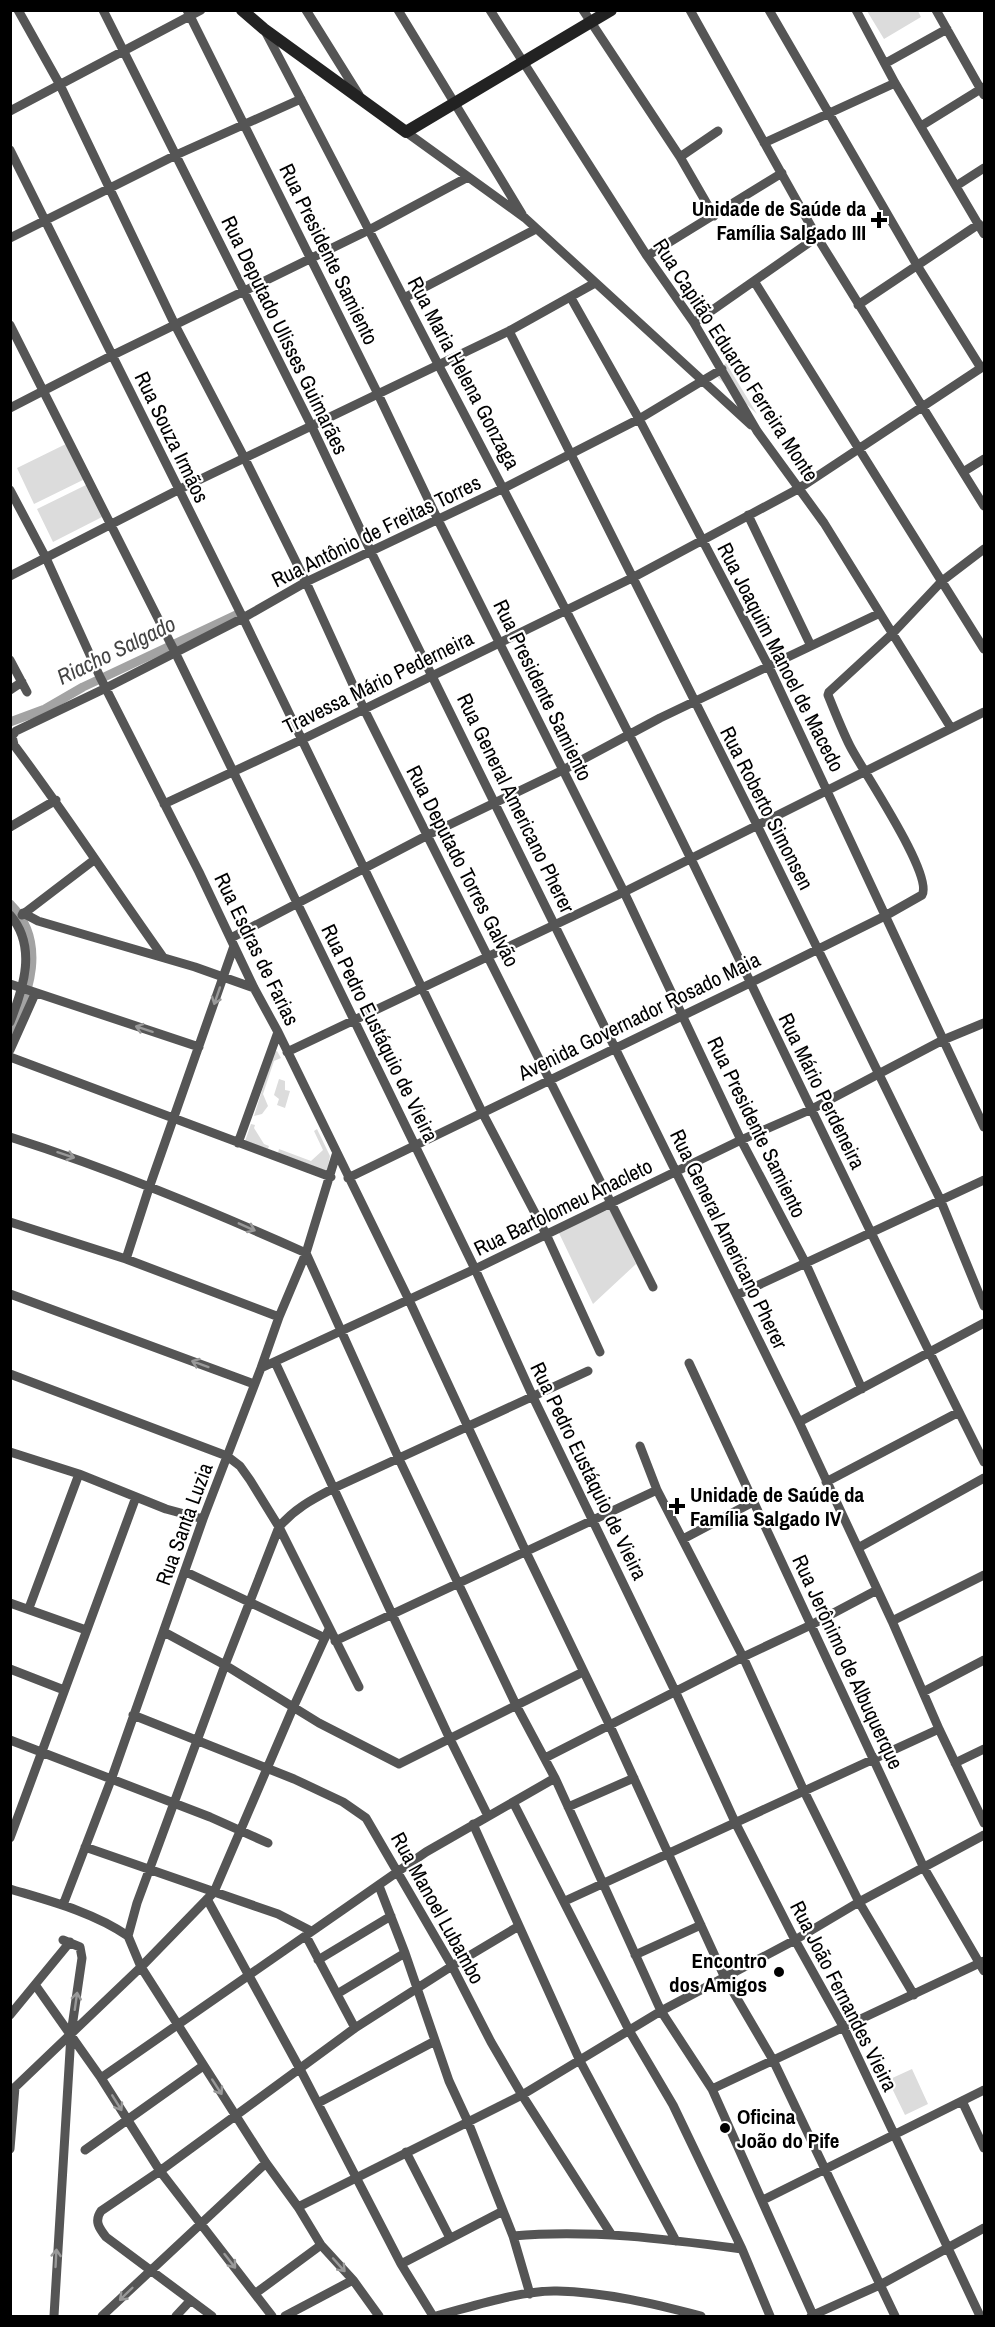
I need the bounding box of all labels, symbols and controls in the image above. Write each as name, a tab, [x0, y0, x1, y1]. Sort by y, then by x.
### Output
street label: Rua Presidente Samiento	[273, 159, 385, 349]
place label: Unidade de Saúde da Família Salgado III	[692, 194, 866, 247]
street label: Rua Deputado Ulisses Guimarães	[214, 211, 356, 459]
marker: Unidade de Saúde da Família Salgado III	[870, 211, 888, 229]
street label: Rua Capitão Eduardo Ferreira Monte	[646, 233, 826, 487]
street label: Rua Maria Helena Gonzaga	[401, 272, 527, 475]
street label: Rua Souza Irmãos	[128, 367, 216, 507]
street label: Rua Antônio de Freitas Torres	[267, 468, 485, 594]
street label: Rua Joaquim Manoel de Macedo	[710, 537, 852, 777]
street label: Rua Presidente Samiento	[487, 595, 599, 785]
water label: Riacho Salgado	[52, 608, 180, 692]
street label: Travessa Mário Pederneira	[278, 623, 479, 741]
street label: Rua General Americano Pherer	[450, 688, 582, 918]
street label: Rua Roberto Simonsen	[713, 721, 821, 895]
street label: Rua Deputado Torres Galvão	[400, 760, 526, 972]
street label: Rua Esdras de Farias	[207, 868, 307, 1030]
street label: Rua Pedro Eustáquio de Vieira	[315, 919, 446, 1147]
street label: Avenida Governador Rosado Maia	[512, 945, 765, 1088]
one-way arrow	[211, 986, 222, 1005]
street label: Rua Mário Perdeneira	[772, 1008, 873, 1174]
one-way arrow	[135, 1023, 154, 1034]
street label: Rua Presidente Samiento	[701, 1032, 813, 1222]
street label: Rua General Americano Pherer	[663, 1124, 795, 1354]
one-way arrow	[56, 1150, 75, 1161]
street label: Rua Bartolomeu Anacleto	[469, 1151, 657, 1263]
one-way arrow	[238, 1222, 256, 1234]
one-way arrow	[191, 1357, 209, 1368]
street label: Rua Pedro Eustáquio de Vieira	[524, 1357, 655, 1585]
street label: Rua Santa Luzia	[148, 1458, 220, 1589]
place label: Unidade de Saúde da Família Salgado IV	[690, 1480, 865, 1533]
marker: Unidade de Saúde da Família Salgado IV	[668, 1497, 686, 1515]
street label: Rua Jerônimo de Albuquerque	[785, 1550, 911, 1774]
street label: Rua Manoel Lubambo	[384, 1827, 492, 1989]
street label: Rua João Fernandes Vieira	[783, 1896, 905, 2097]
place label: Encontro dos Amigos	[669, 1946, 767, 1999]
marker: Encontro dos Amigos	[772, 1965, 786, 1979]
one-way arrow	[71, 1992, 82, 2011]
one-way arrow	[211, 2078, 223, 2095]
one-way arrow	[111, 2094, 123, 2111]
place label: Oficina João do Pife	[737, 2102, 839, 2155]
marker: Oficina João do Pife	[718, 2121, 732, 2135]
one-way arrow	[51, 2249, 62, 2269]
one-way arrow	[224, 2253, 236, 2269]
one-way arrow	[332, 2257, 346, 2272]
one-way arrow	[118, 2287, 133, 2301]

